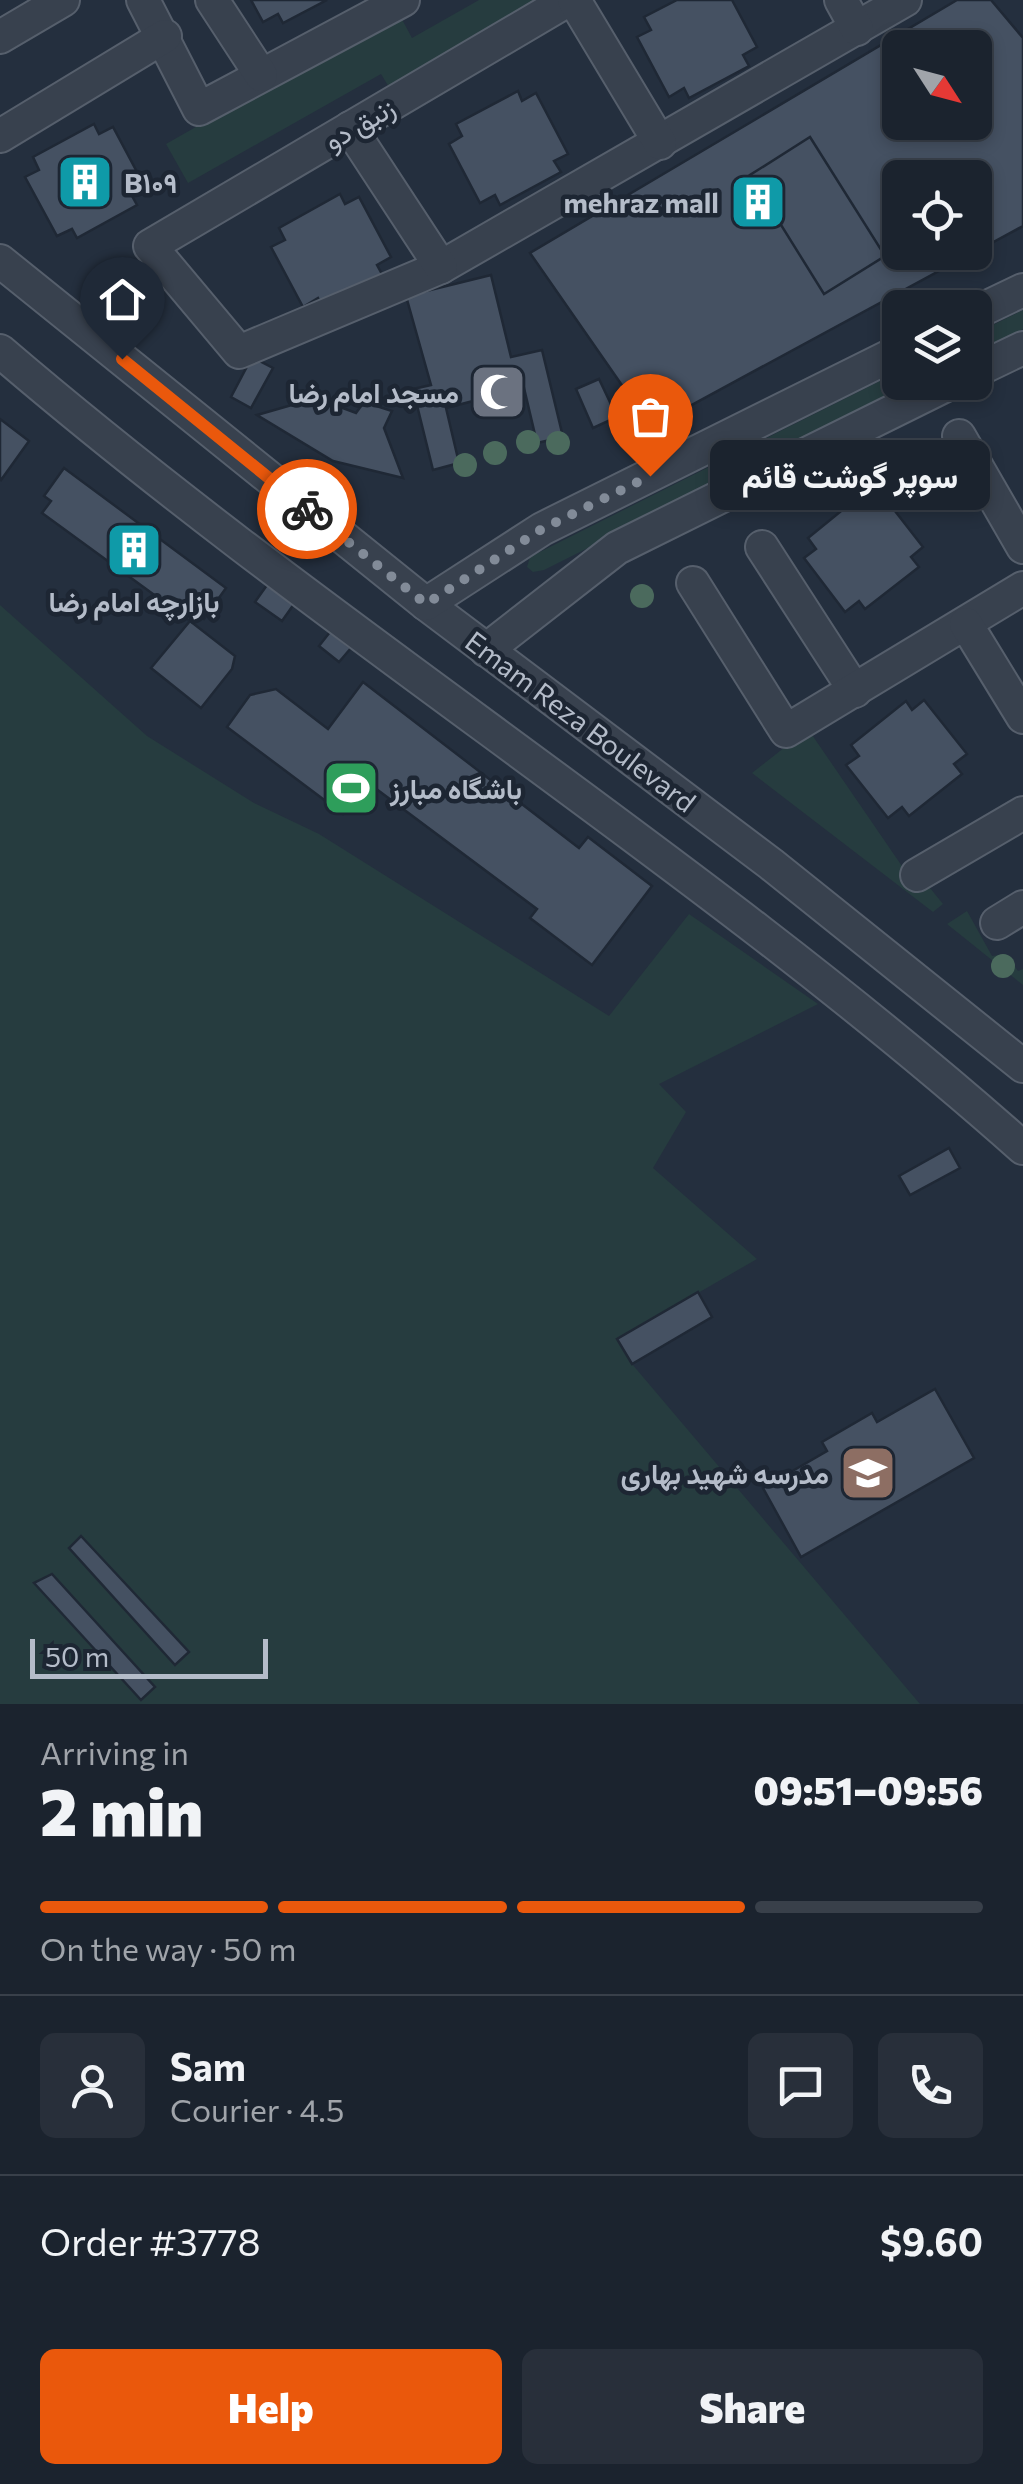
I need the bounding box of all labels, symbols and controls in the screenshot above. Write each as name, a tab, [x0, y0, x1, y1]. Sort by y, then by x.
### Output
north arrow	[882, 30, 992, 140]
map controls	[882, 30, 992, 400]
street label: زنبق دو	[317, 89, 402, 159]
building icon: B۱۰۹	[55, 152, 115, 212]
button: locate	[882, 160, 992, 270]
place label: B۱۰۹	[124, 165, 178, 199]
building icon: mehraz mall	[728, 172, 788, 232]
place label: mehraz mall	[563, 185, 719, 219]
pin	[80, 257, 165, 360]
icon: home	[95, 272, 150, 327]
button: layers	[882, 290, 992, 400]
mosque icon: مسجد امام رضا	[468, 362, 528, 422]
pin	[608, 374, 693, 477]
place label: مسجد امام رضا	[288, 375, 459, 412]
icon: bag	[623, 389, 678, 444]
callout: سوپر گوشت قائم	[710, 441, 990, 511]
text: سوپر گوشت قائم	[742, 455, 958, 495]
courier	[257, 459, 357, 559]
icon: bike	[280, 482, 335, 537]
building icon: بازارچه امام رضا	[104, 520, 164, 580]
place label: بازارچه امام رضا	[49, 584, 220, 622]
street label: Emam Reza Boulevard	[459, 623, 703, 819]
sports icon: باشگاه مبارز	[321, 758, 381, 818]
place label: باشگاه مبارز	[389, 771, 522, 807]
school or university icon: مدرسه شهید بهاری	[838, 1443, 898, 1503]
place label: مدرسه شهید بهاری	[621, 1456, 829, 1492]
scale bar	[30, 1634, 268, 1678]
text: 50 m	[45, 1639, 109, 1673]
text: Arriving in	[40, 1732, 189, 1772]
text: 09:51–09:56	[753, 1766, 983, 1813]
text: 2 min	[40, 1770, 203, 1849]
text: On the way · 50 m	[40, 1928, 296, 1968]
button: person	[40, 2033, 145, 2138]
button: chat	[748, 2033, 853, 2138]
button: phone	[878, 2033, 983, 2138]
text: Sam	[170, 2042, 246, 2089]
text: Courier · 4.5	[170, 2089, 344, 2129]
text: Order #3778	[40, 2217, 261, 2264]
text: $9.60	[880, 2217, 983, 2264]
button: Help	[40, 2349, 502, 2464]
button: Share	[522, 2349, 983, 2464]

